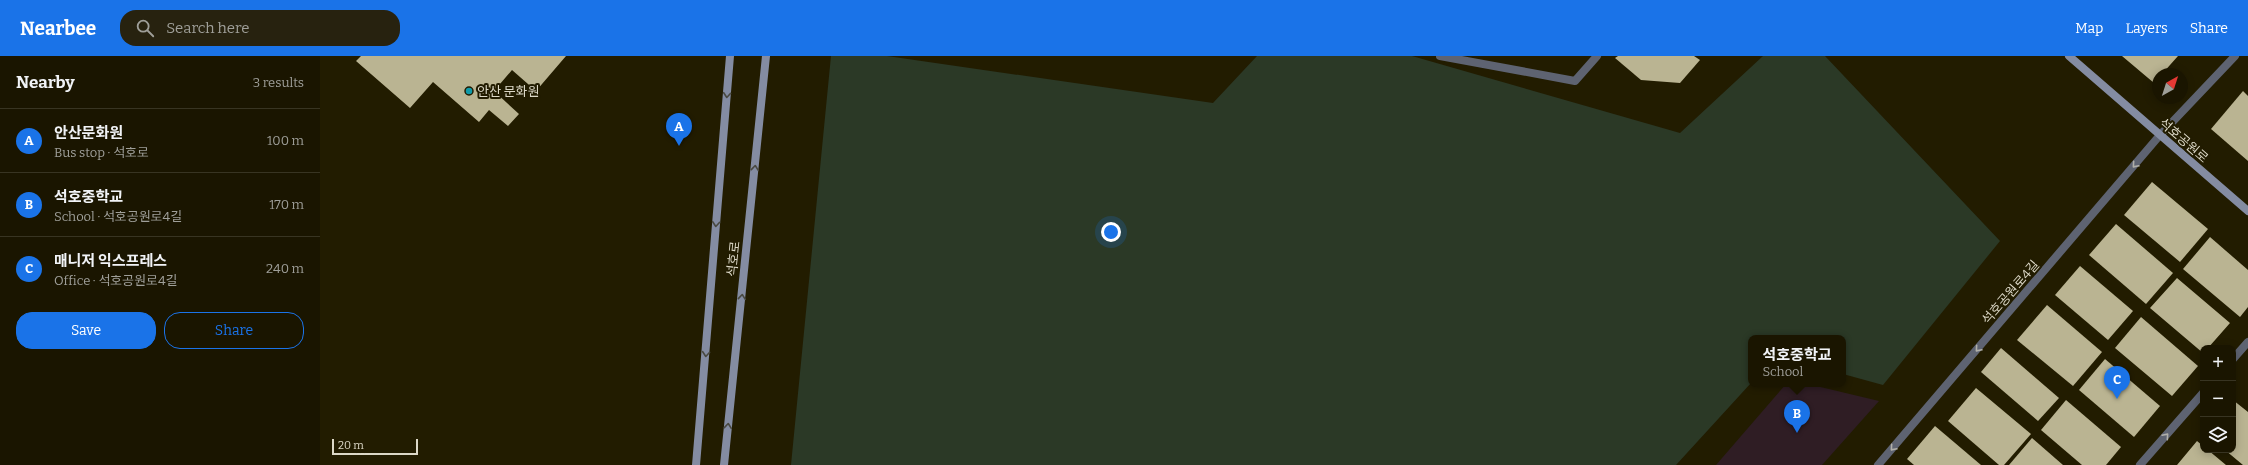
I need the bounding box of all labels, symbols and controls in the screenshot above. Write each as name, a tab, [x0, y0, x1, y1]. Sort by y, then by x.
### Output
search box	[120, 10, 400, 46]
text: Nearbee	[20, 17, 96, 40]
icon: search	[134, 17, 156, 39]
text: Search here	[166, 19, 250, 37]
text: Map	[2075, 20, 2103, 37]
text: Layers	[2125, 20, 2168, 37]
text: Share	[2190, 20, 2228, 37]
north arrow	[2152, 68, 2188, 104]
text: Nearby	[16, 72, 75, 93]
text: 3 results	[253, 75, 304, 90]
place label: 안산 문화원	[477, 84, 539, 99]
marker: 안산 문화원	[464, 86, 474, 96]
one-way arrow	[722, 92, 731, 98]
pin: A	[666, 113, 692, 146]
street label: 석호공원로	[2156, 115, 2211, 166]
text: 안산문화원	[54, 124, 123, 142]
text: A	[24, 133, 34, 148]
text: 100 m	[267, 133, 304, 148]
text: Bus stop · 석호로	[54, 145, 149, 160]
one-way arrow	[2132, 160, 2139, 168]
one-way arrow	[750, 165, 759, 171]
text: 석호중학교	[54, 188, 123, 206]
text: B	[25, 197, 33, 212]
text: 170 m	[269, 197, 304, 212]
text: School · 석호공원로4길	[54, 209, 182, 224]
one-way arrow	[712, 221, 721, 227]
your location	[1101, 222, 1121, 242]
street label: 석호로	[724, 240, 743, 278]
text: 매니저 익스프레스	[54, 252, 167, 270]
street label: 석호공원로4길	[1979, 257, 2042, 327]
text: C	[25, 261, 33, 276]
text: 240 m	[266, 261, 304, 276]
text: Office · 석호공원로4길	[54, 273, 178, 288]
one-way arrow	[737, 294, 746, 300]
button: Save	[16, 312, 156, 349]
button: Share	[164, 312, 304, 349]
popup	[1748, 335, 1846, 387]
one-way arrow	[1975, 344, 1982, 352]
map controls	[2200, 345, 2236, 453]
button: +	[2200, 345, 2236, 381]
text: 석호중학교	[1762, 346, 1832, 364]
one-way arrow	[701, 351, 710, 357]
text: School	[1762, 364, 1803, 379]
pin: C	[2104, 366, 2130, 399]
button: −	[2200, 381, 2236, 417]
pin: B	[1784, 400, 1810, 433]
button: layers	[2200, 417, 2236, 453]
one-way arrow	[724, 423, 733, 429]
one-way arrow	[2162, 433, 2169, 440]
scale bar	[332, 437, 418, 456]
text: 20 m	[338, 439, 364, 452]
one-way arrow	[1891, 443, 1898, 450]

